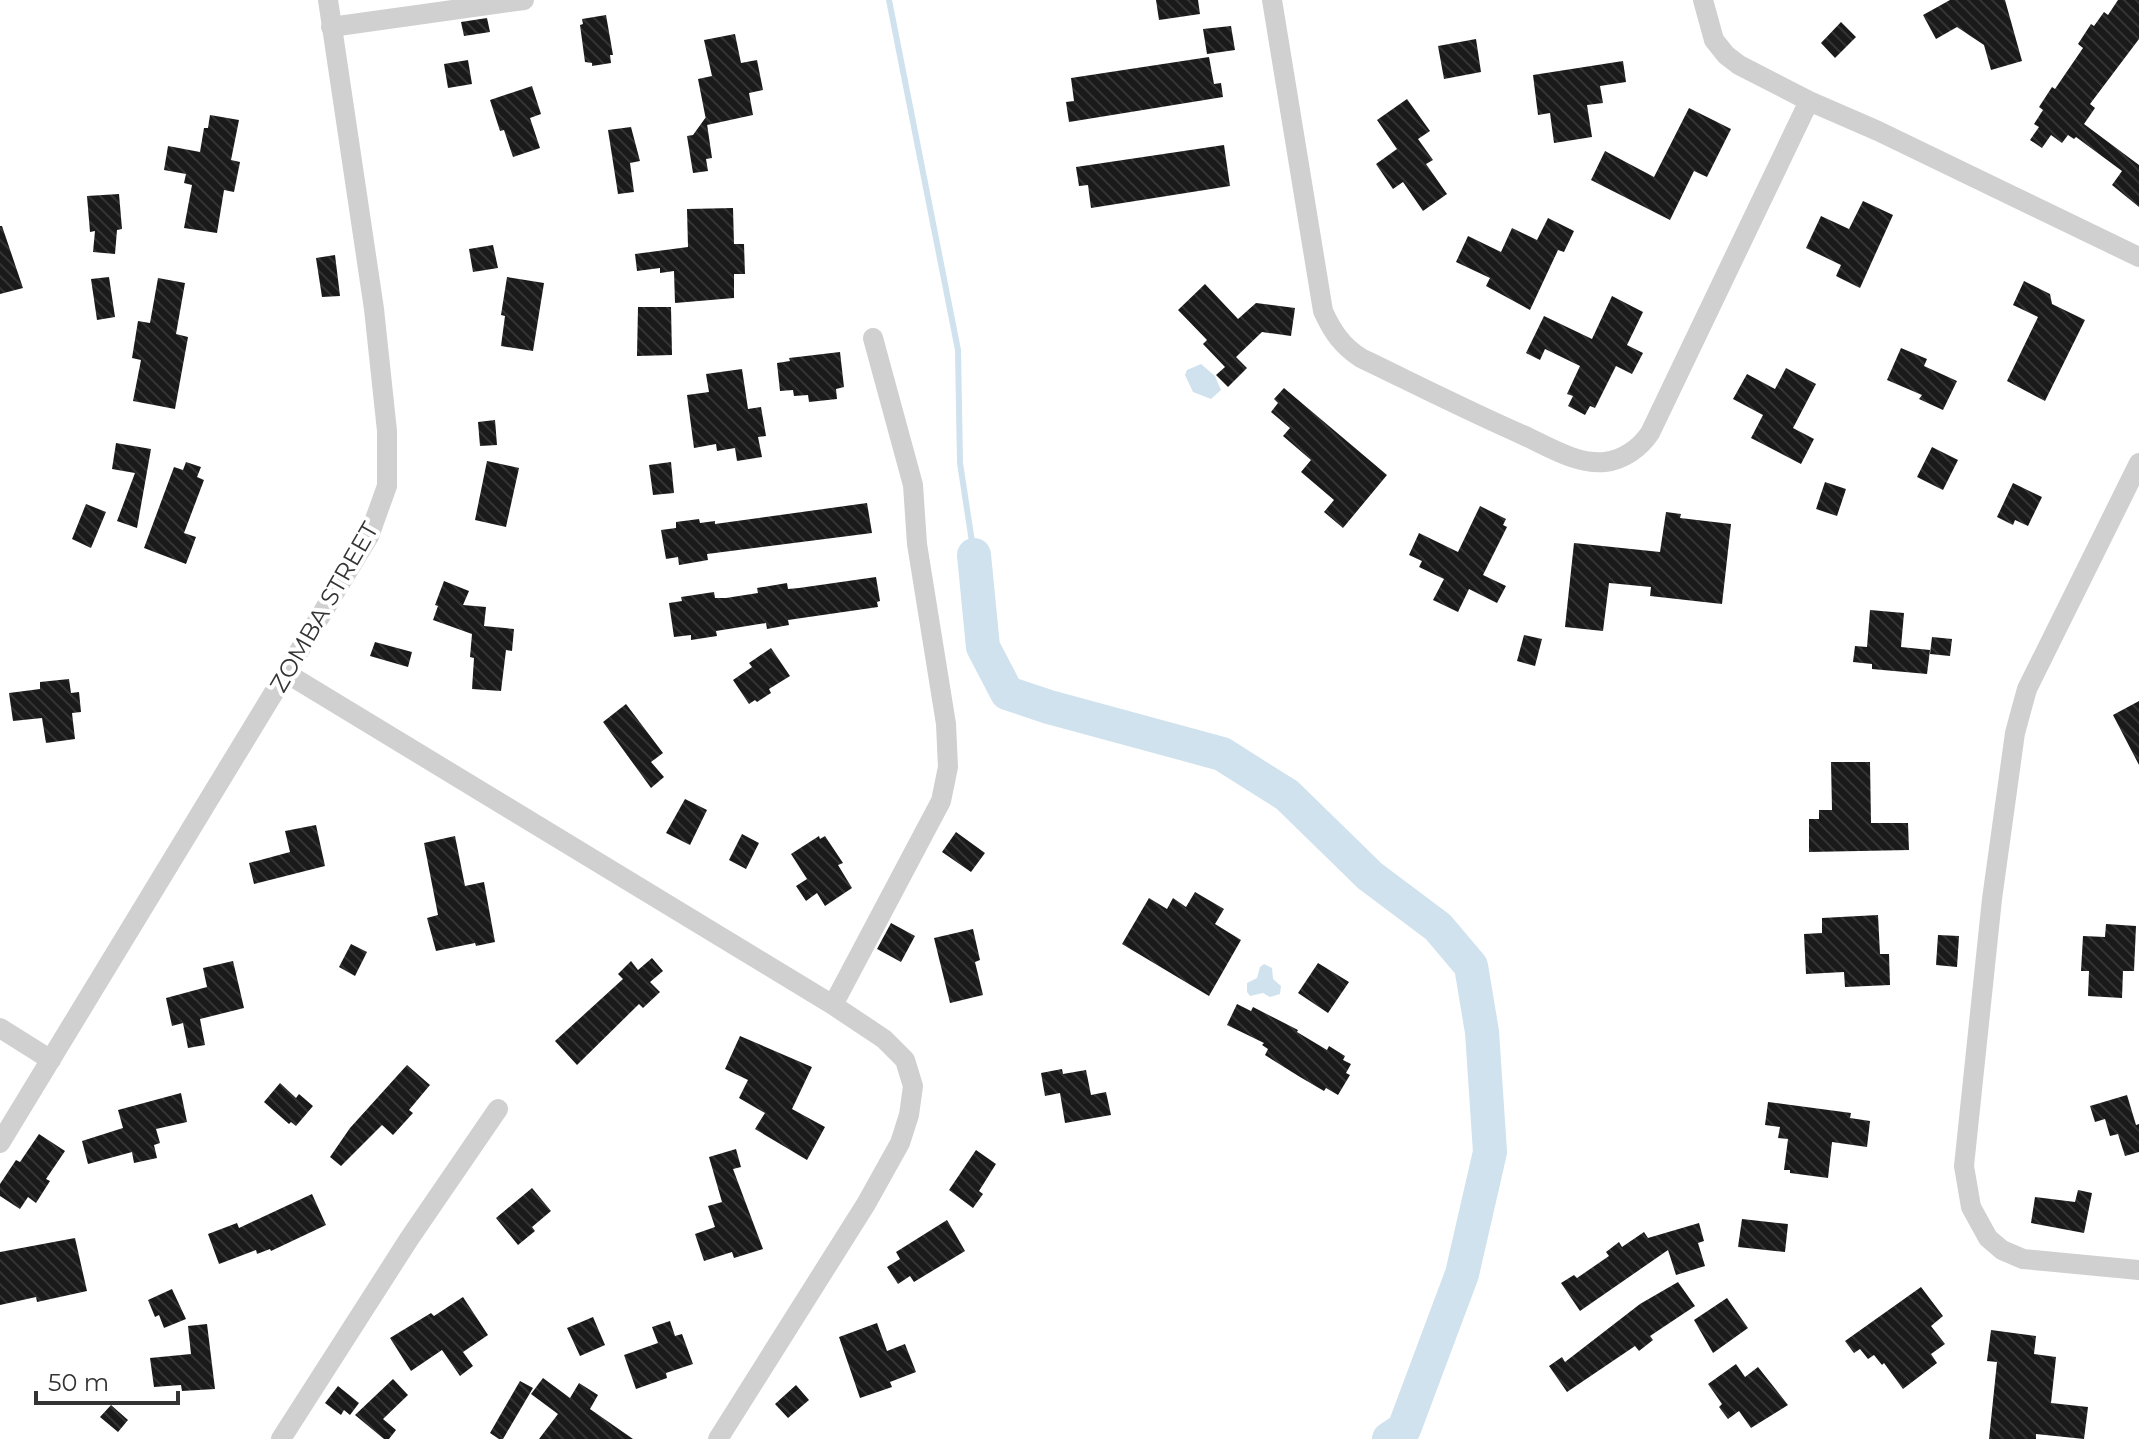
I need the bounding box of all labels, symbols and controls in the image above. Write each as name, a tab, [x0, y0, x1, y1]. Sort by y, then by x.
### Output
street label: ZOMBA STREET	[264, 517, 385, 697]
scale bar	[36, 1355, 178, 1405]
text: 50 m	[48, 1368, 109, 1397]

